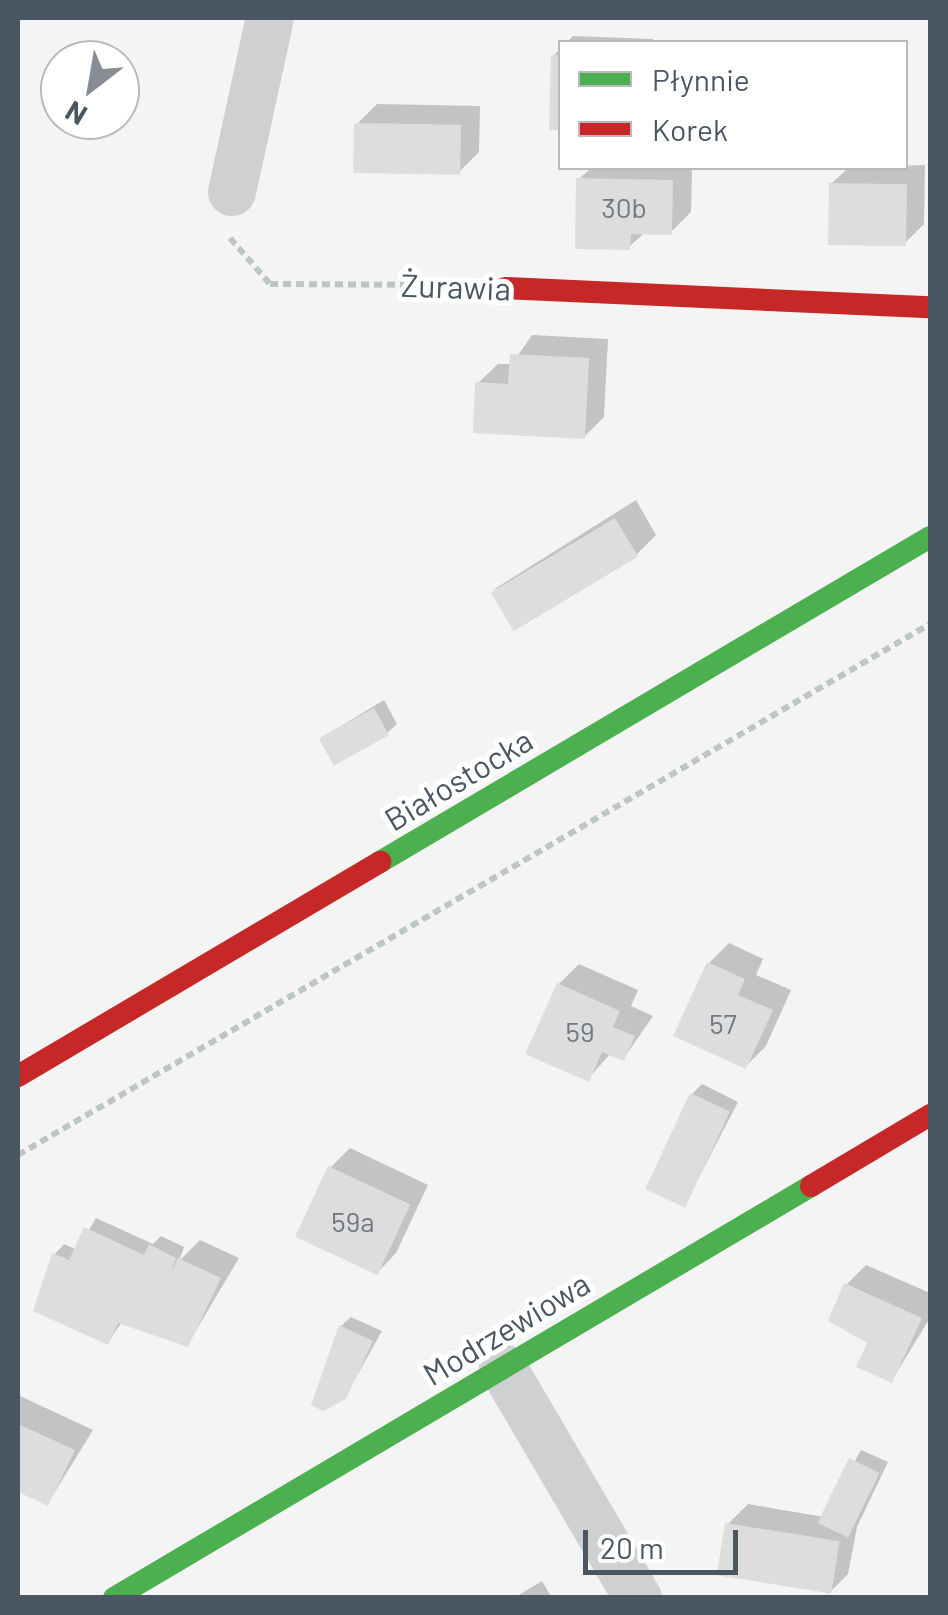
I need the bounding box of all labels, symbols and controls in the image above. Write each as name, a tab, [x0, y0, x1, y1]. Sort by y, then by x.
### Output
north arrow	[40, 40, 140, 140]
legend	[558, 40, 908, 170]
text: Płynnie	[652, 61, 750, 97]
text: N	[59, 95, 92, 133]
text: Korek	[652, 111, 728, 147]
house number: 30b	[601, 190, 647, 224]
street label: Żurawia	[400, 265, 512, 307]
street label: Białostocka	[377, 720, 539, 838]
house number: 57	[709, 1006, 737, 1040]
house number: 59	[566, 1014, 594, 1048]
house number: 59a	[331, 1204, 375, 1238]
street label: Modrzewiowa	[416, 1263, 596, 1393]
scale bar	[588, 1510, 743, 1572]
text: 20 m	[600, 1529, 664, 1565]

